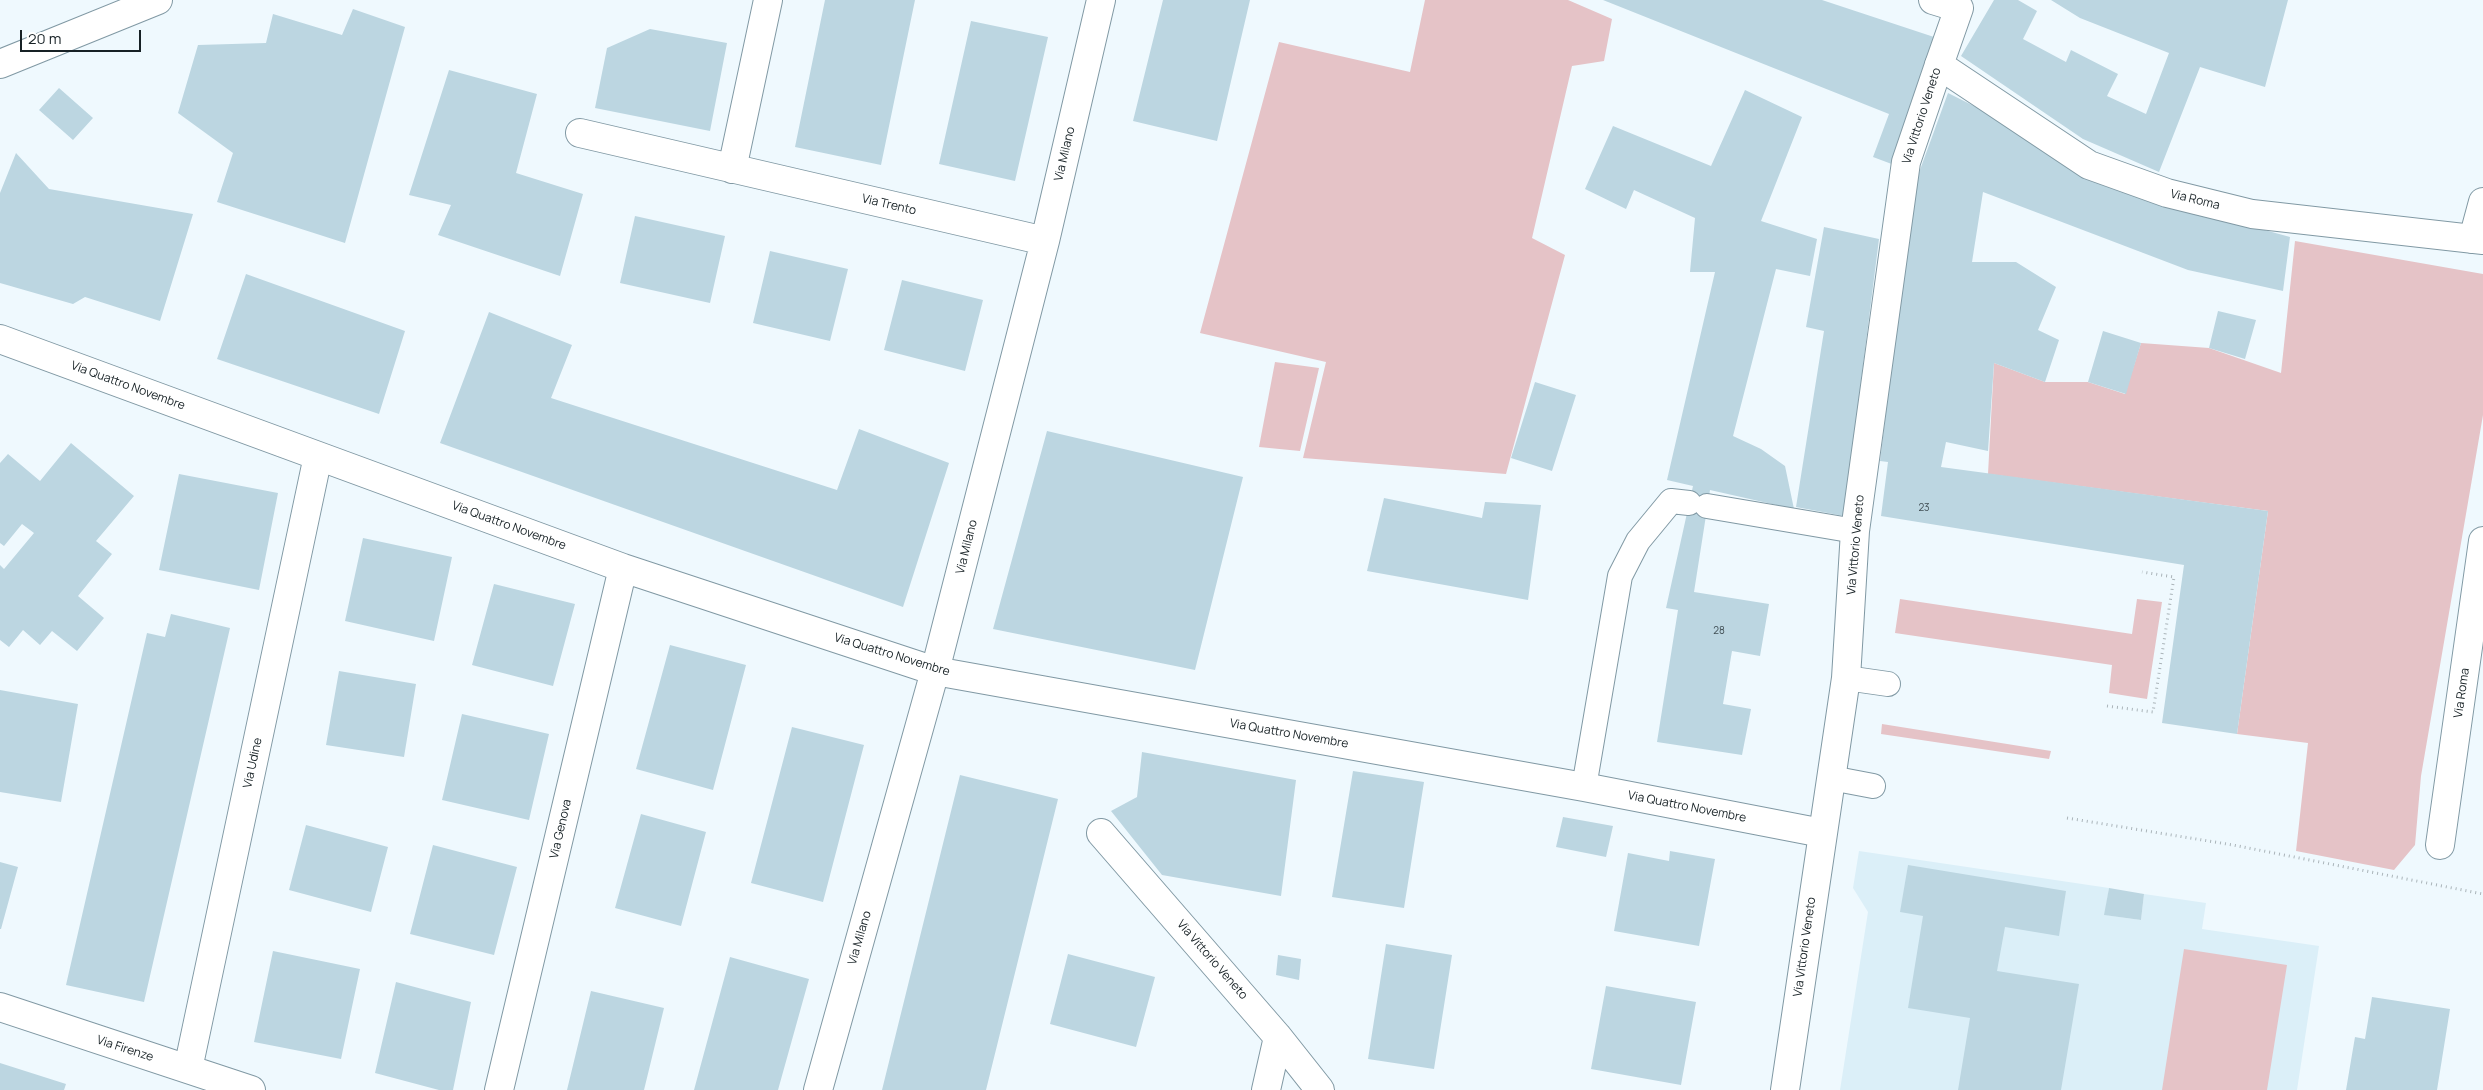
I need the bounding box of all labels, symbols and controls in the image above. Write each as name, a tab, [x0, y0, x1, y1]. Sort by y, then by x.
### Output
scale bar	[22, 20, 144, 52]
text: 20 m	[28, 28, 61, 49]
street label: Via Vittorio Veneto	[1900, 66, 1944, 166]
street label: Via Milano	[1052, 125, 1078, 183]
street label: Via Roma	[2169, 187, 2221, 213]
street label: Via Trento	[860, 192, 918, 218]
street label: Via Quattro Novembre	[69, 359, 187, 413]
street label: Via Vittorio Veneto	[1844, 494, 1868, 596]
street label: Via Quattro Novembre	[450, 499, 568, 553]
house number: 23	[1918, 502, 1930, 514]
street label: Via Milano	[953, 518, 981, 576]
house number: 28	[1713, 625, 1725, 637]
street label: Via Quattro Novembre	[832, 631, 952, 679]
street label: Via Roma	[2451, 667, 2473, 719]
street label: Via Quattro Novembre	[1229, 716, 1349, 752]
street label: Via Udine	[241, 736, 265, 790]
street label: Via Quattro Novembre	[1627, 788, 1747, 826]
street label: Via Genova	[547, 798, 575, 860]
street label: Via Vittorio Veneto	[1791, 896, 1819, 998]
street label: Via Milano	[845, 909, 875, 967]
street label: Via Vittorio Veneto	[1174, 917, 1250, 1003]
street label: Via Firenze	[95, 1033, 155, 1065]

